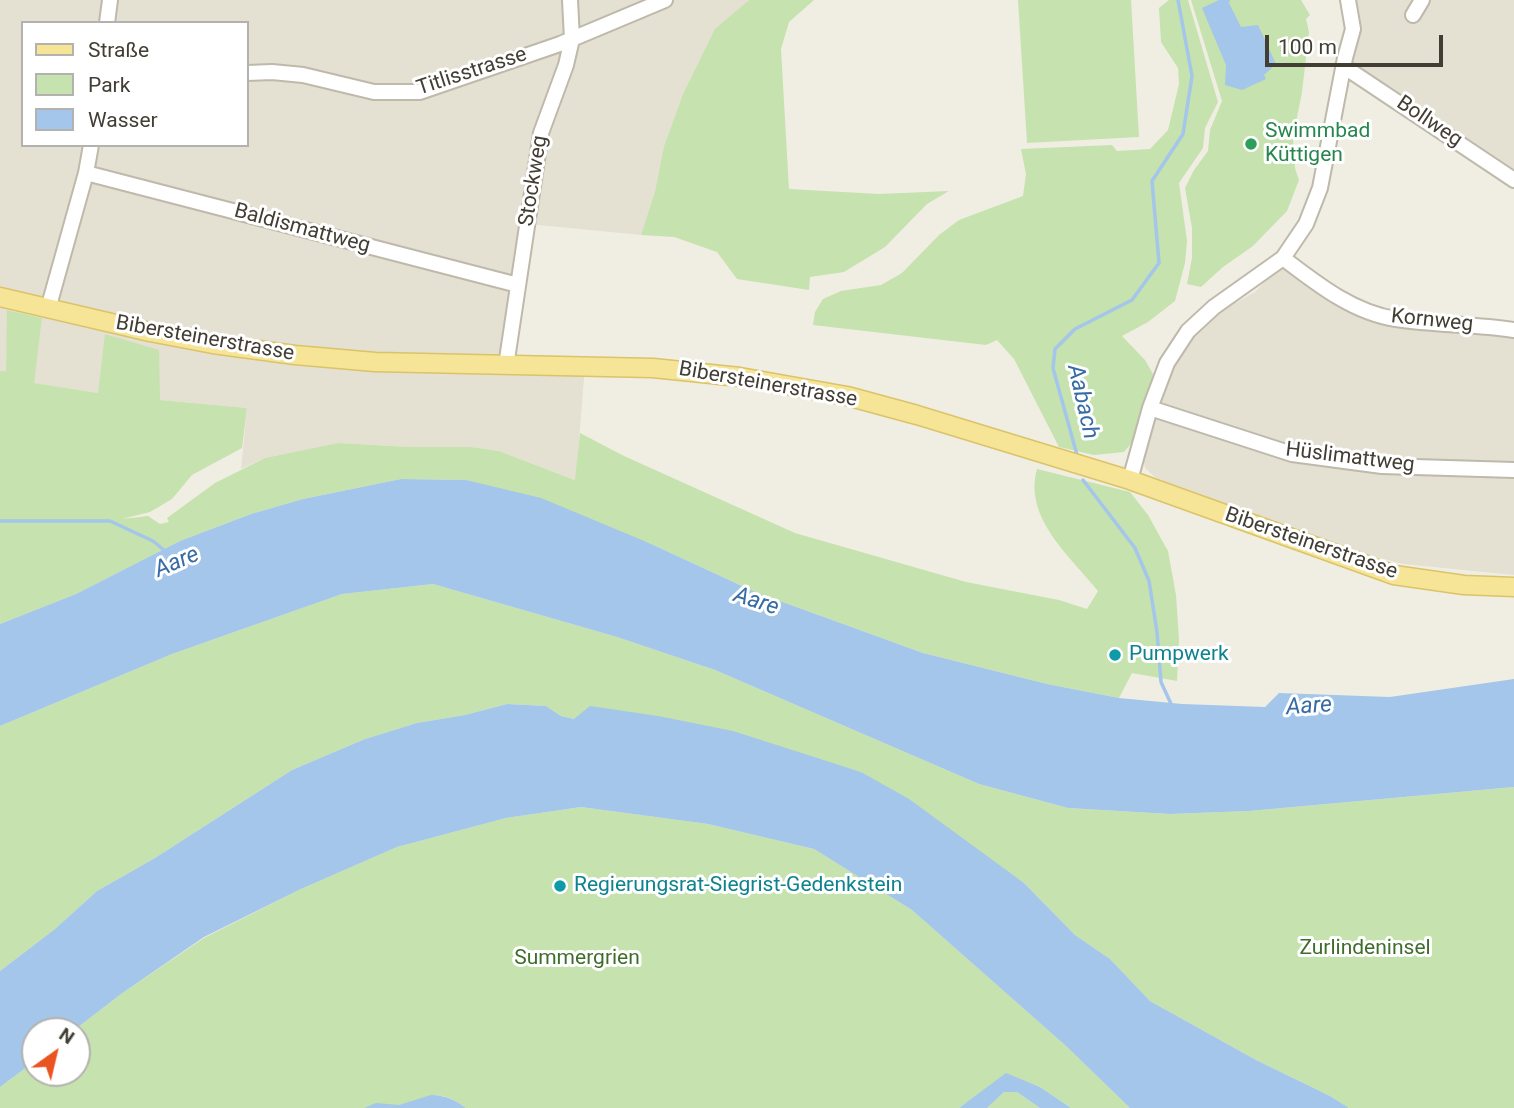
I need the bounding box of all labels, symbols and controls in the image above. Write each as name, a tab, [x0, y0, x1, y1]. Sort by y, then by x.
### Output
legend	[21, 21, 248, 147]
scale bar	[1269, 21, 1448, 65]
text: 100 m	[1278, 35, 1337, 59]
text: Straße	[88, 38, 149, 62]
street label: Titlisstrasse	[414, 42, 530, 102]
text: Park	[88, 73, 130, 97]
street label: Bollweg	[1391, 91, 1467, 153]
text: Wasser	[88, 108, 158, 132]
place label: Swimmbad Küttigen	[1265, 119, 1370, 169]
street label: Stockweg	[514, 134, 554, 228]
marker: Swimmbad Küttigen	[1243, 136, 1259, 152]
street label: Baldismattweg	[231, 199, 373, 259]
street label: Kornweg	[1390, 304, 1474, 338]
street label: Bibersteinerstrasse	[114, 311, 296, 367]
street label: Bibersteinerstrasse	[677, 357, 859, 413]
water label: Aabach	[1060, 362, 1104, 442]
street label: Hüslimattweg	[1284, 438, 1416, 478]
street label: Bibersteinerstrasse	[1221, 503, 1401, 585]
water label: Aare	[150, 541, 204, 585]
water label: Aare	[730, 582, 782, 622]
place label: Pumpwerk	[1129, 642, 1229, 668]
marker: Pumpwerk	[1107, 647, 1123, 663]
water label: Aare	[1285, 692, 1333, 722]
place label: Regierungsrat-Siegrist-Gedenkstein	[574, 873, 902, 899]
marker: Regierungsrat-Siegrist-Gedenkstein	[552, 878, 568, 894]
park label: Zurlindeninsel	[1299, 936, 1431, 962]
park label: Summergrien	[514, 946, 640, 972]
north arrow	[21, 1017, 91, 1087]
text: N	[55, 1023, 79, 1049]

